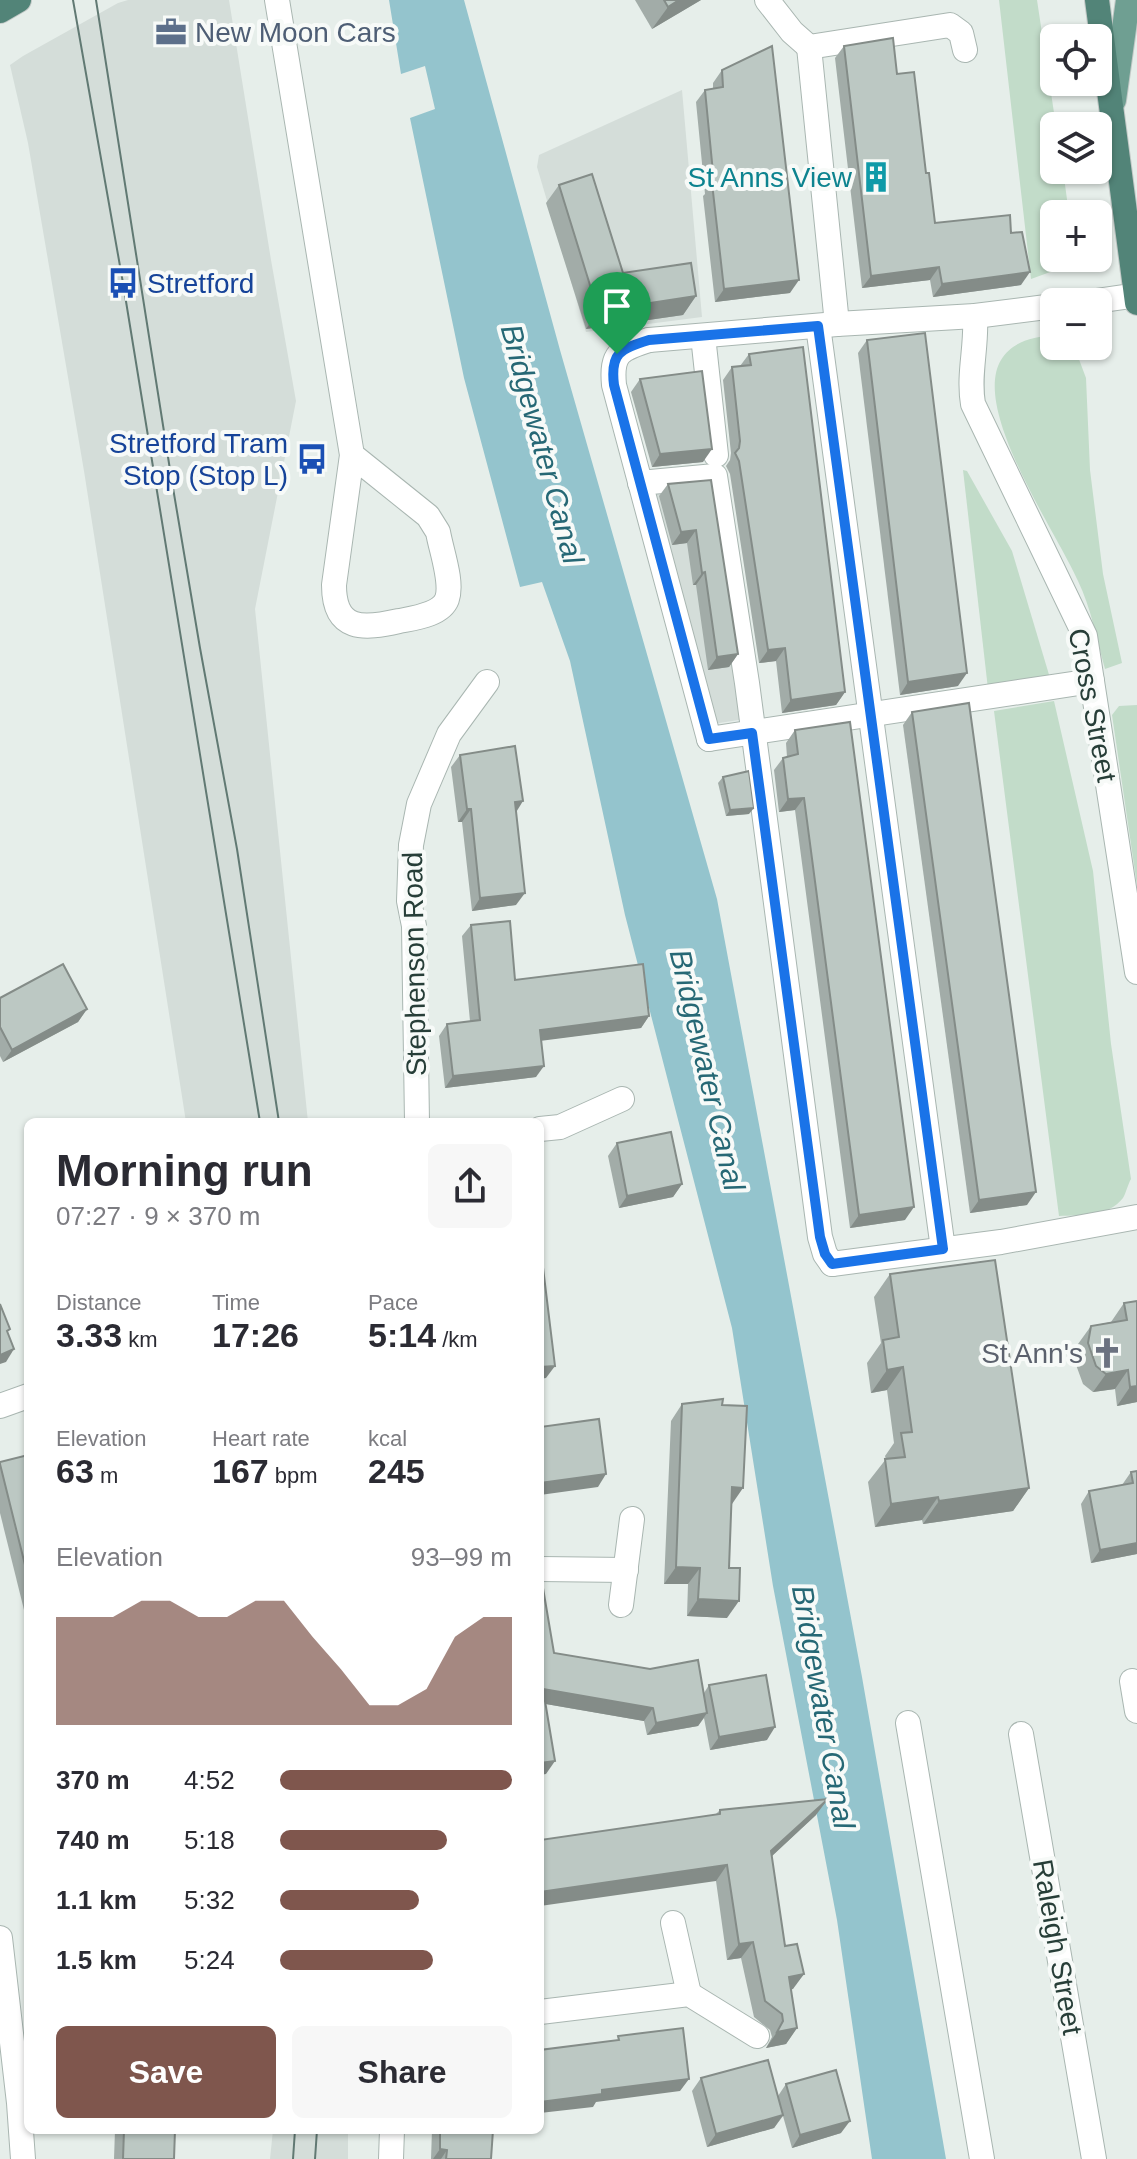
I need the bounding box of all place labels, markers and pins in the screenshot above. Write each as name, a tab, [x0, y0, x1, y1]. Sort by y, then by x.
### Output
office icon: New Moon Cars	[154, 15, 188, 49]
place label: New Moon Cars	[195, 17, 396, 48]
building icon: St Anns View	[859, 160, 893, 194]
place label: St Anns View	[688, 162, 853, 193]
bus stop icon: Stretford	[106, 266, 140, 300]
place label: Stretford	[147, 268, 254, 299]
pin	[583, 272, 651, 354]
place label: Stretford Tram Stop (Stop L)	[109, 428, 288, 491]
bus stop icon: Stretford Tram Stop (Stop L)	[295, 442, 329, 476]
church icon: St Ann's	[1090, 1336, 1124, 1370]
place label: St Ann's	[981, 1338, 1083, 1369]

